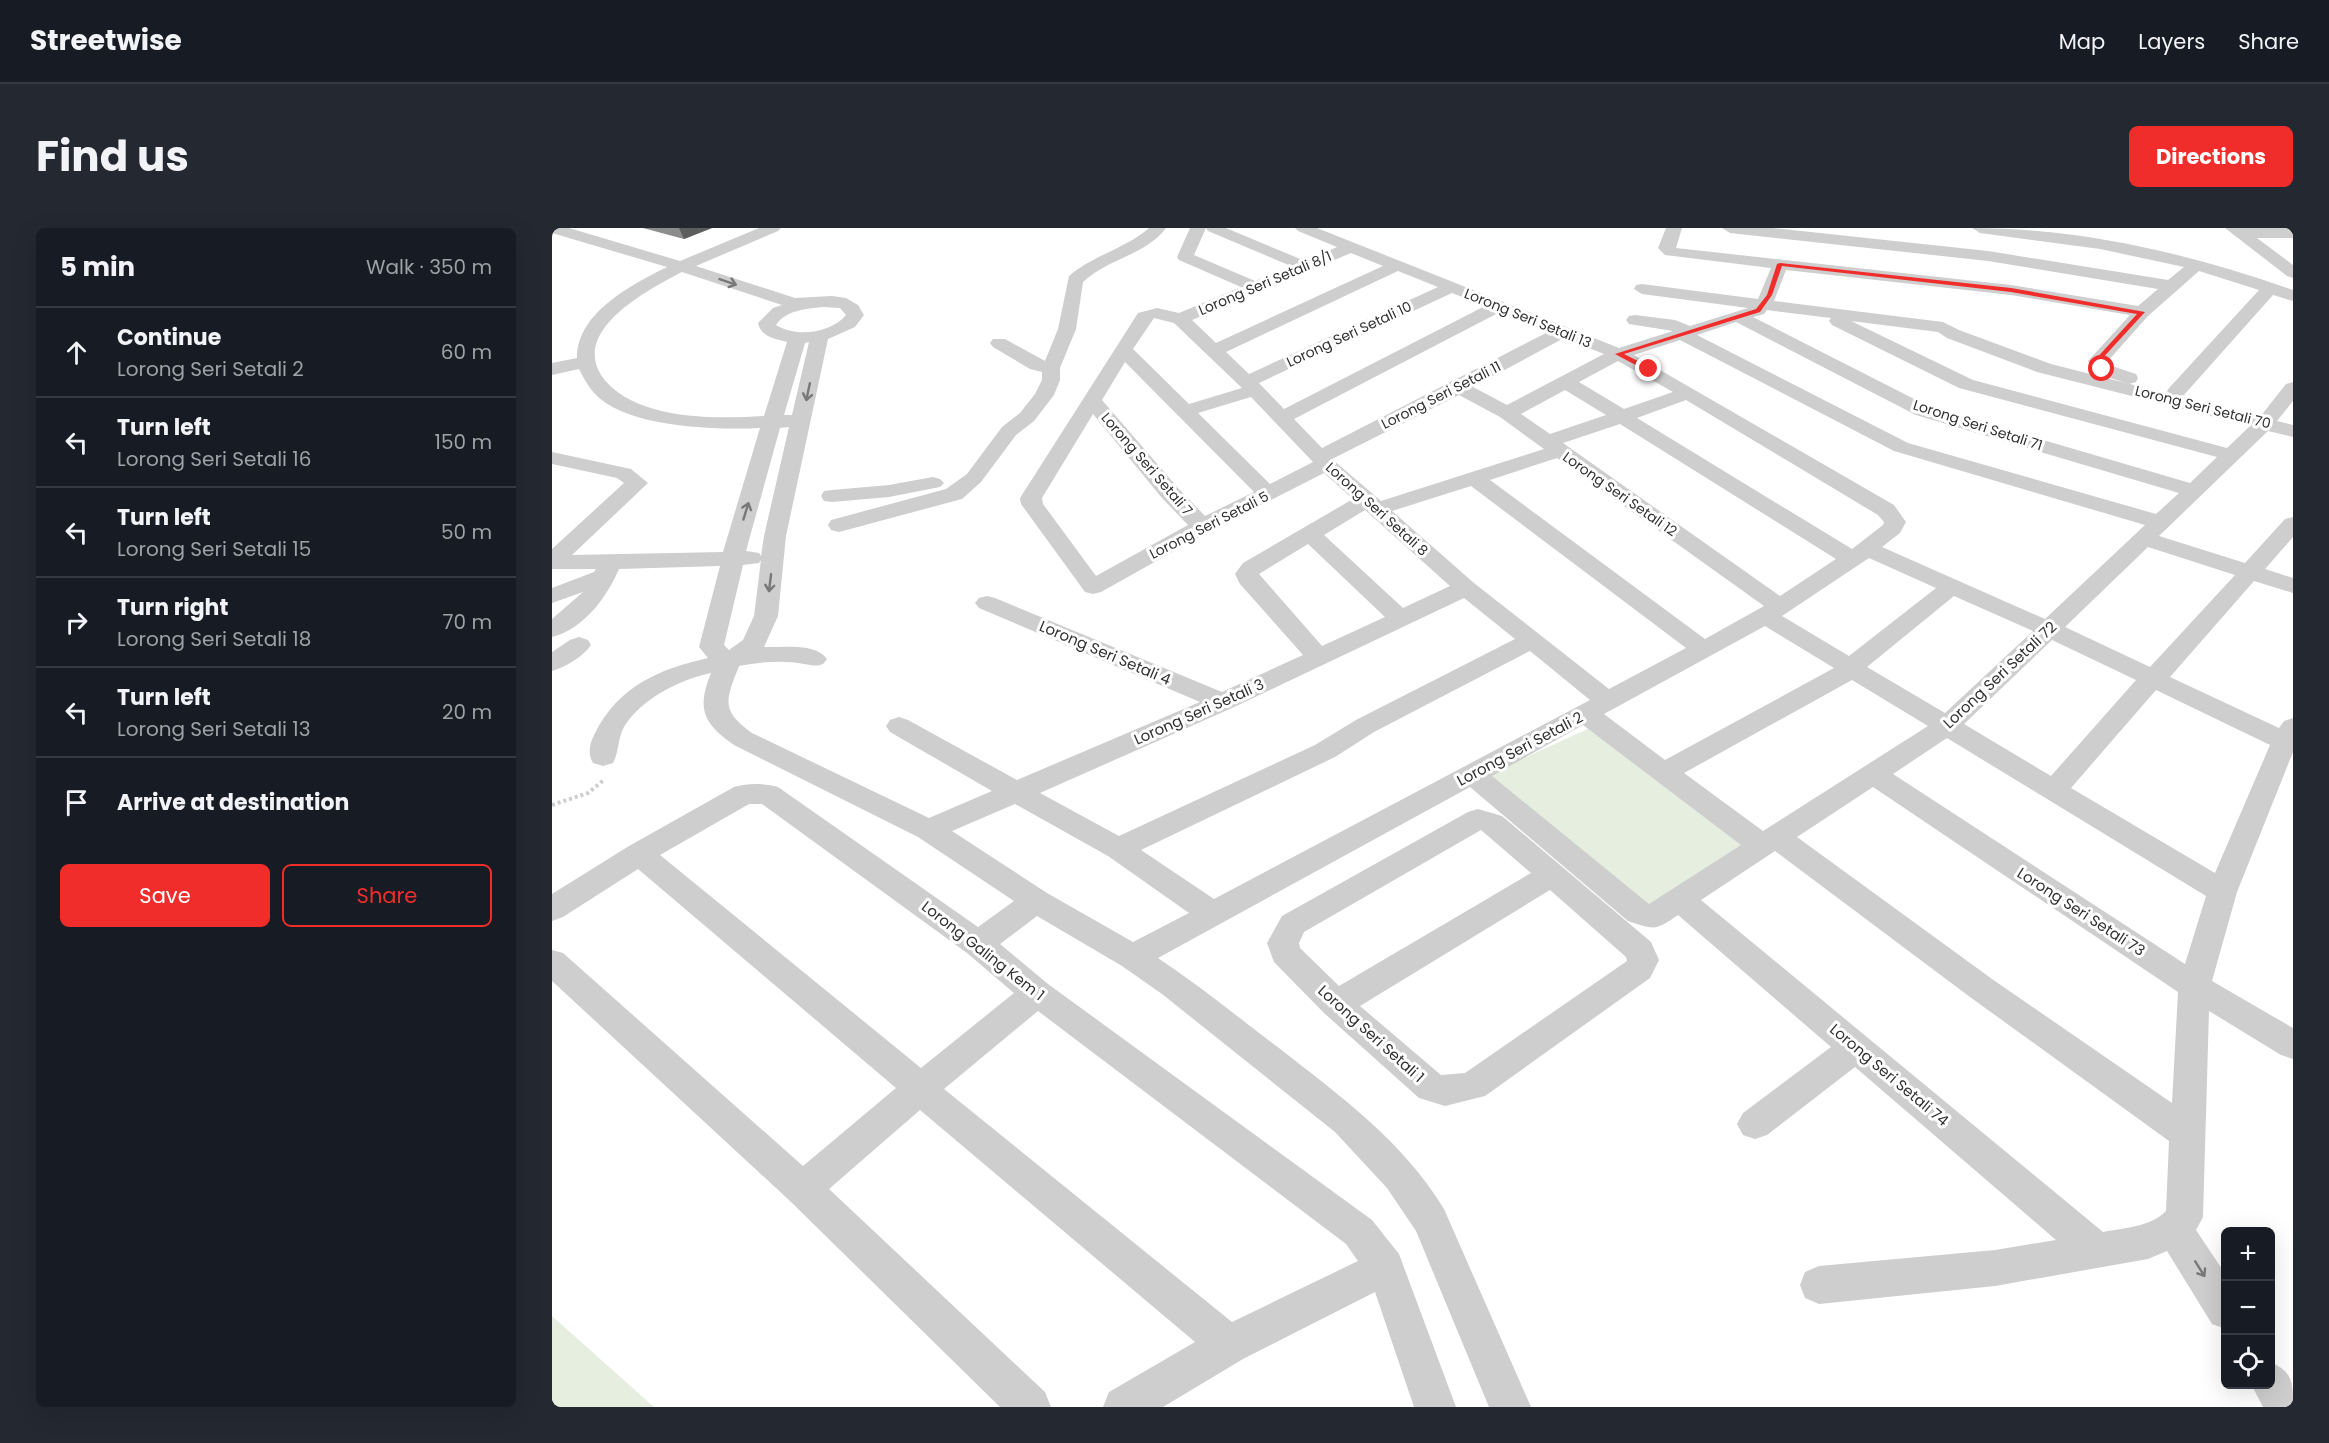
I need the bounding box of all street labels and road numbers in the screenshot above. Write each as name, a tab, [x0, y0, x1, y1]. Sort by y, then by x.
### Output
street label: Lorong Seri Setali 8/1	[1195, 246, 1335, 320]
street label: Lorong Seri Setali 13	[1461, 283, 1595, 353]
street label: Lorong Seri Setali 10	[1283, 296, 1415, 372]
street label: Lorong Seri Setali 11	[1378, 356, 1504, 434]
street label: Lorong Seri Setali 70	[2133, 380, 2273, 434]
street label: Lorong Seri Setali 71	[1911, 395, 2045, 455]
street label: Lorong Seri Setali 7	[1097, 408, 1198, 520]
street label: Lorong Seri Setali 12	[1559, 447, 1681, 541]
street label: Lorong Seri Setali 8	[1321, 458, 1433, 561]
street label: Lorong Seri Setali 5	[1146, 486, 1272, 564]
street label: Lorong Seri Setali 4	[1036, 615, 1174, 690]
street label: Lorong Seri Setali 72	[1938, 616, 2061, 733]
street label: Lorong Seri Setali 3	[1130, 673, 1267, 750]
street label: Lorong Seri Setali 2	[1453, 706, 1587, 791]
street label: Lorong Seri Setali 73	[2013, 862, 2149, 961]
street label: Lorong Galing Kem 1	[918, 896, 1049, 1005]
street label: Lorong Seri Setali 1	[1314, 980, 1429, 1087]
street label: Lorong Seri Setali 74	[1825, 1019, 1953, 1131]

